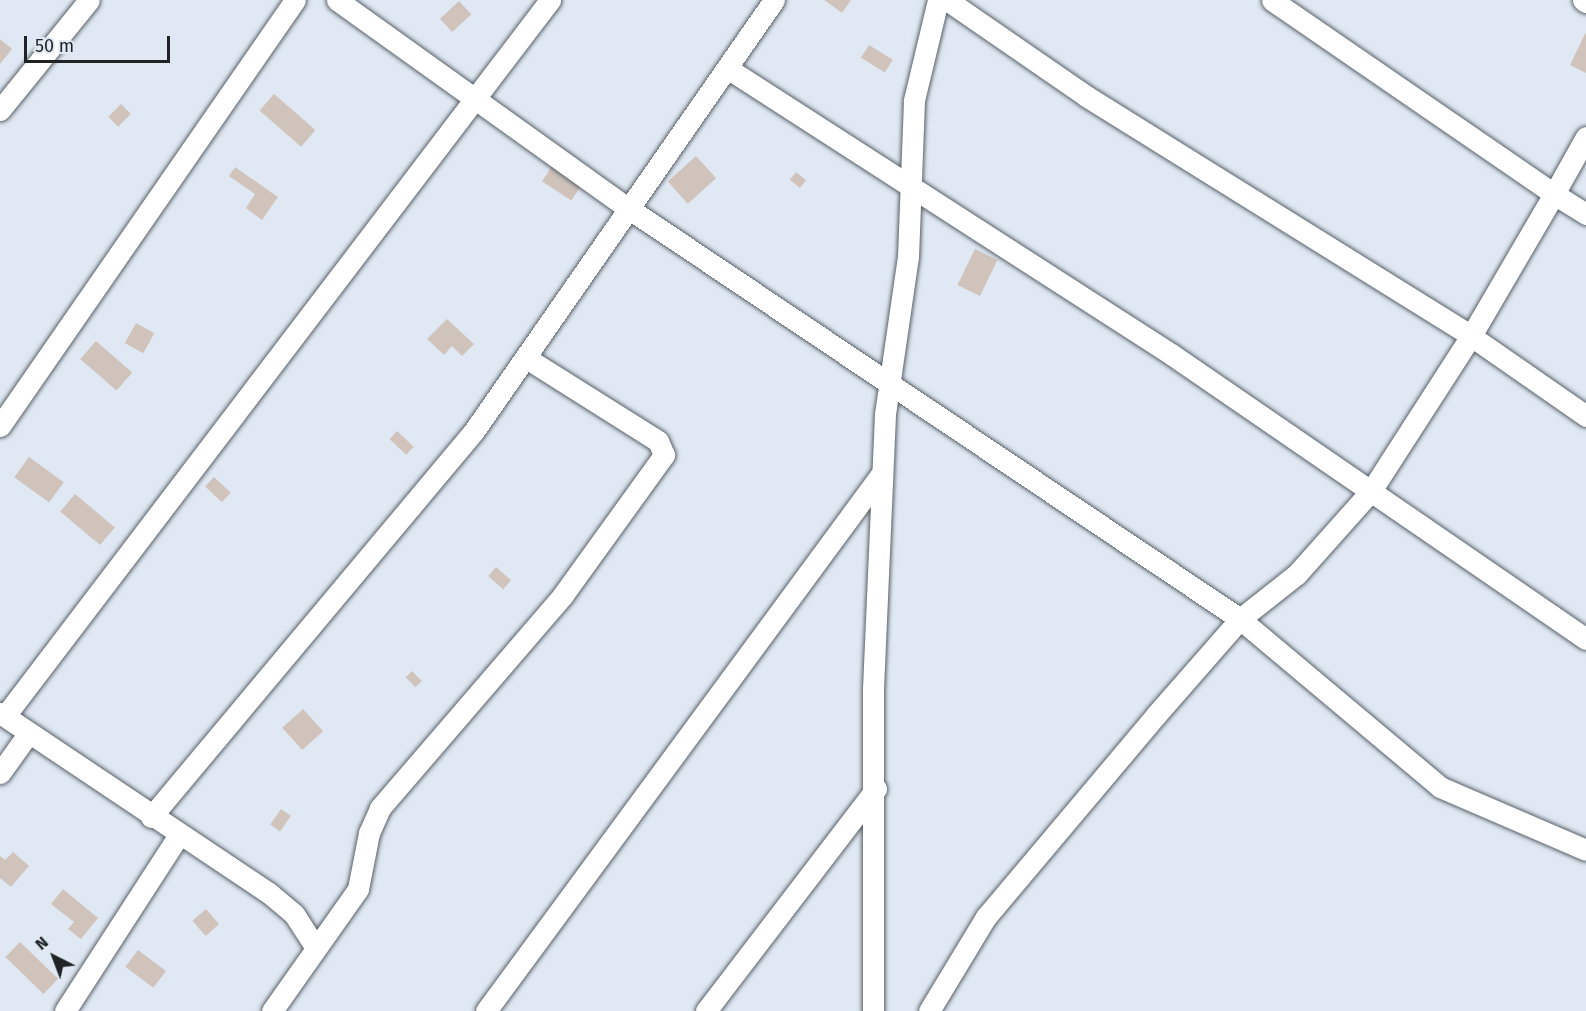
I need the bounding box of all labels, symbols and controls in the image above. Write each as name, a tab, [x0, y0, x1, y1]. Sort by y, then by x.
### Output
scale bar	[27, 24, 172, 62]
text: 50 m	[35, 35, 74, 57]
north arrow	[24, 927, 84, 987]
text: N	[31, 933, 52, 954]

